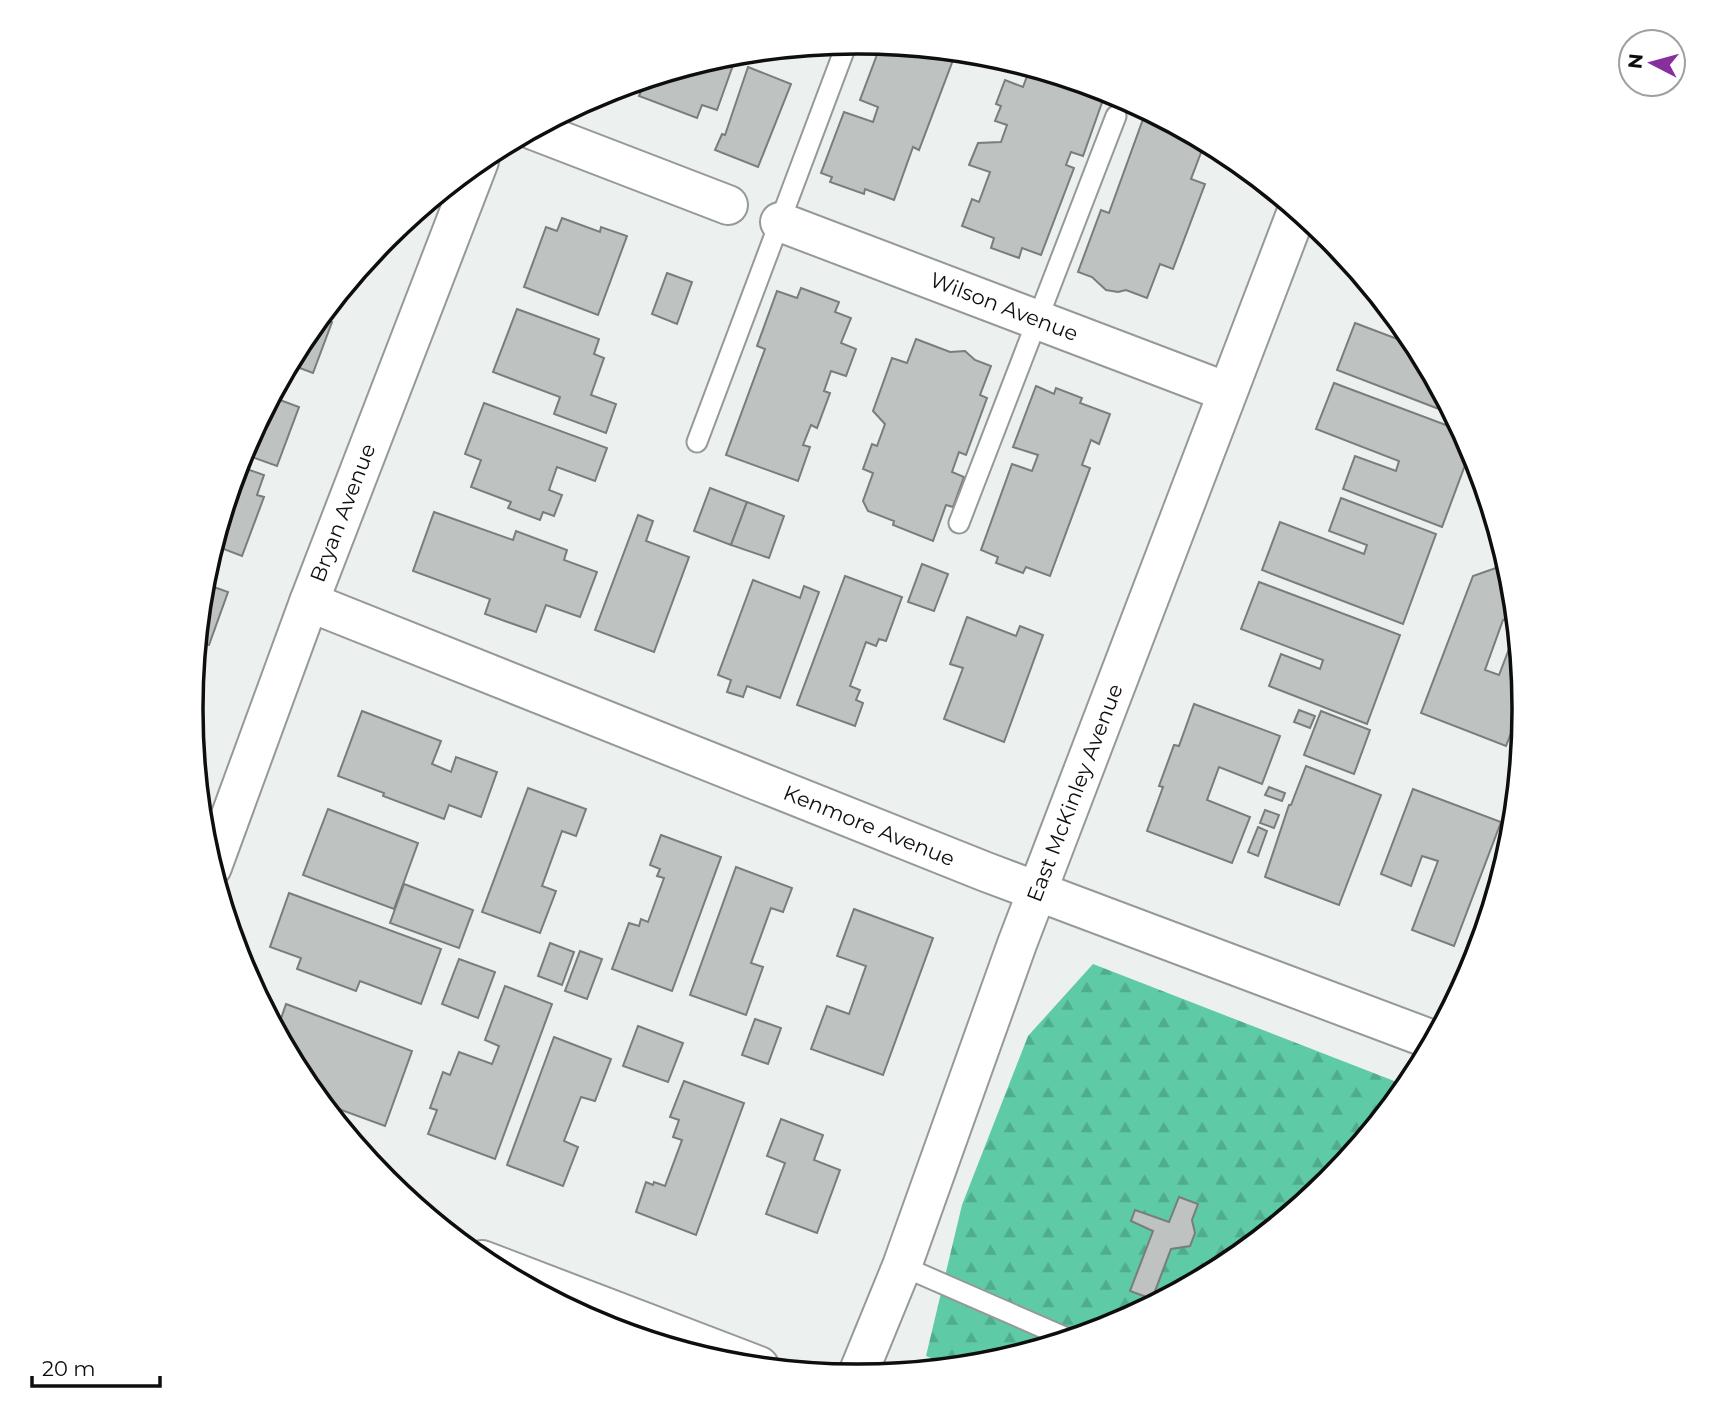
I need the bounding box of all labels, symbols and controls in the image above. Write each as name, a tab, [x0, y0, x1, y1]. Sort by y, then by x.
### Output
north arrow	[1617, 28, 1687, 98]
text: N	[1623, 52, 1648, 70]
street label: Wilson Avenue	[927, 267, 1082, 346]
street label: Bryan Avenue	[305, 440, 380, 586]
street label: East McKinley Avenue	[1021, 680, 1128, 905]
street label: Kenmore Avenue	[780, 780, 958, 871]
scale bar	[32, 1344, 159, 1388]
text: 20 m	[42, 1356, 96, 1381]

